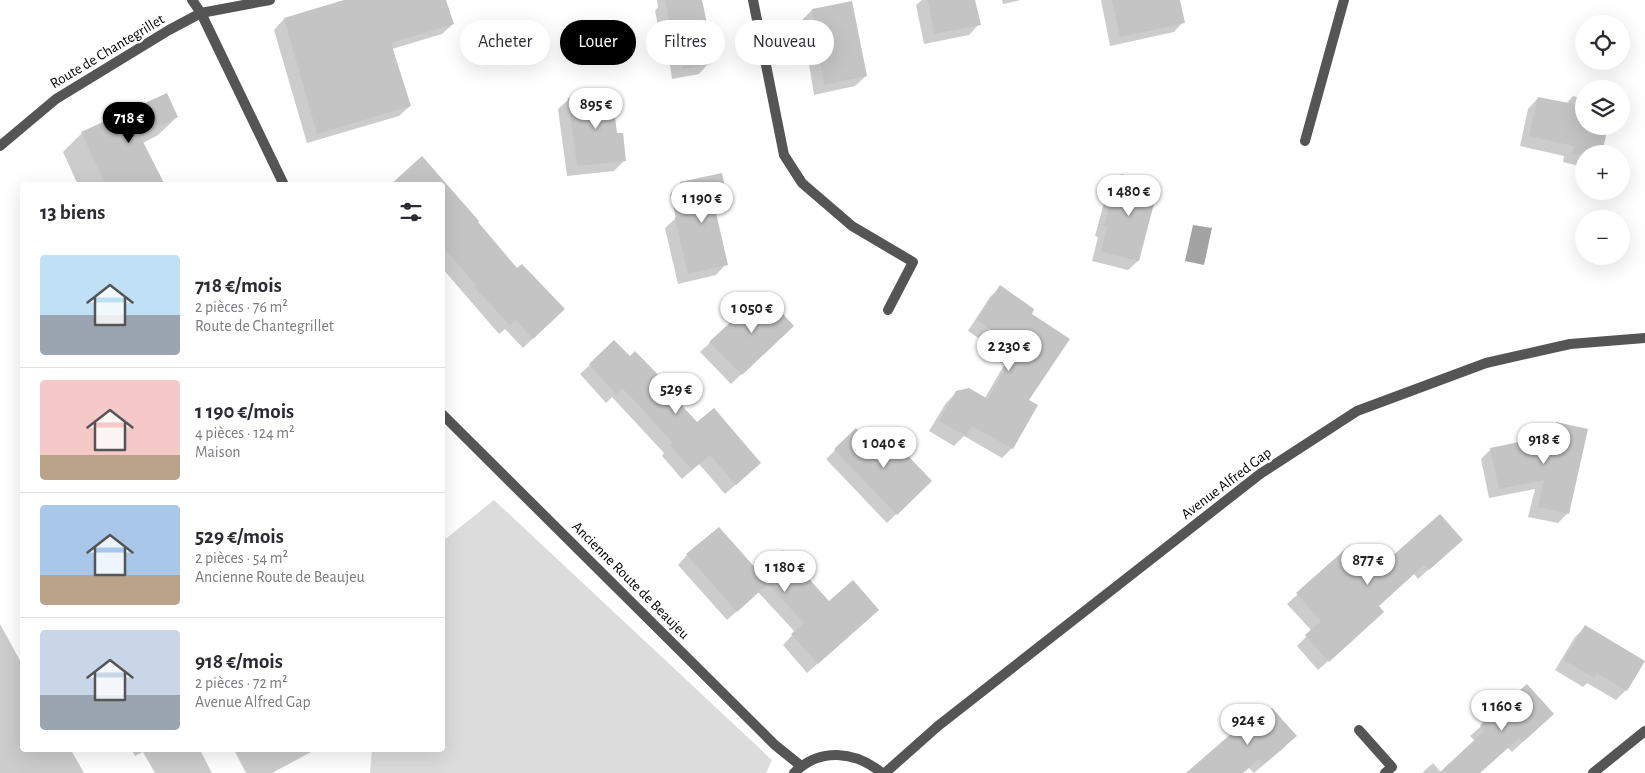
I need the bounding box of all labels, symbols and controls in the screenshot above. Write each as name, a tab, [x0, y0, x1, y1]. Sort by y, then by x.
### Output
street label: Route de Chantegrillet	[48, 11, 167, 91]
map controls	[1575, 15, 1630, 265]
button: locate	[1575, 15, 1630, 70]
chip: Acheter	[460, 20, 550, 65]
chip: Louer	[560, 20, 636, 65]
chip: Filtres	[646, 20, 725, 65]
chip: Nouveau	[735, 20, 834, 65]
button: layers	[1575, 80, 1630, 135]
pin: 895 €	[561, 88, 631, 130]
text: 895 €	[580, 96, 612, 112]
pin: 718 €	[94, 102, 164, 144]
text: 718 €	[114, 110, 144, 126]
button: +	[1575, 145, 1630, 200]
pin: 1 480 €	[1083, 174, 1175, 217]
pin: 1 190 €	[656, 182, 748, 224]
text: 1 480 €	[1108, 183, 1150, 199]
text: 1 190 €	[682, 190, 722, 206]
icon: filters	[397, 198, 425, 226]
text: 13 biens	[40, 202, 105, 223]
button: −	[1575, 210, 1630, 265]
icon: home	[80, 275, 140, 335]
text: 718 €/mois	[195, 275, 282, 296]
pin: 1 050 €	[706, 292, 798, 334]
text: 2 pièces · 76 m²	[195, 299, 288, 315]
text: 1 050 €	[731, 300, 773, 316]
text: Route de Chantegrillet	[195, 318, 334, 334]
pin: 2 230 €	[963, 330, 1055, 372]
text: 2 230 €	[988, 338, 1030, 354]
pin: 529 €	[641, 372, 711, 415]
text: 529 €	[660, 381, 692, 397]
icon: home	[80, 400, 140, 460]
text: 1 190 €/mois	[195, 401, 294, 422]
pin: 918 €	[1509, 422, 1579, 465]
text: 4 pièces · 124 m²	[195, 425, 295, 441]
pin: 1 040 €	[838, 426, 930, 469]
text: 918 €	[1528, 431, 1560, 447]
text: 1 040 €	[863, 435, 905, 451]
text: Maison	[195, 444, 241, 460]
street label: Avenue Alfred Gap	[1178, 445, 1274, 522]
street label: Ancienne Route de Beaujeu	[569, 519, 692, 642]
icon: home	[80, 525, 140, 585]
text: 529 €/mois	[195, 526, 284, 547]
pin: 877 €	[1333, 544, 1403, 586]
text: 2 pièces · 54 m²	[195, 550, 288, 566]
pin: 1 180 €	[739, 550, 831, 593]
text: 877 €	[1352, 552, 1384, 568]
text: 1 180 €	[765, 559, 805, 575]
text: Ancienne Route de Beaujeu	[195, 569, 365, 585]
icon: home	[80, 650, 140, 710]
text: 918 €/mois	[195, 651, 283, 672]
text: 2 pièces · 72 m²	[195, 675, 288, 691]
pin: 1 160 €	[1456, 690, 1548, 732]
text: Avenue Alfred Gap	[195, 694, 311, 710]
text: 1 160 €	[1482, 698, 1522, 714]
pin: 924 €	[1213, 704, 1283, 746]
text: 924 €	[1231, 712, 1265, 728]

